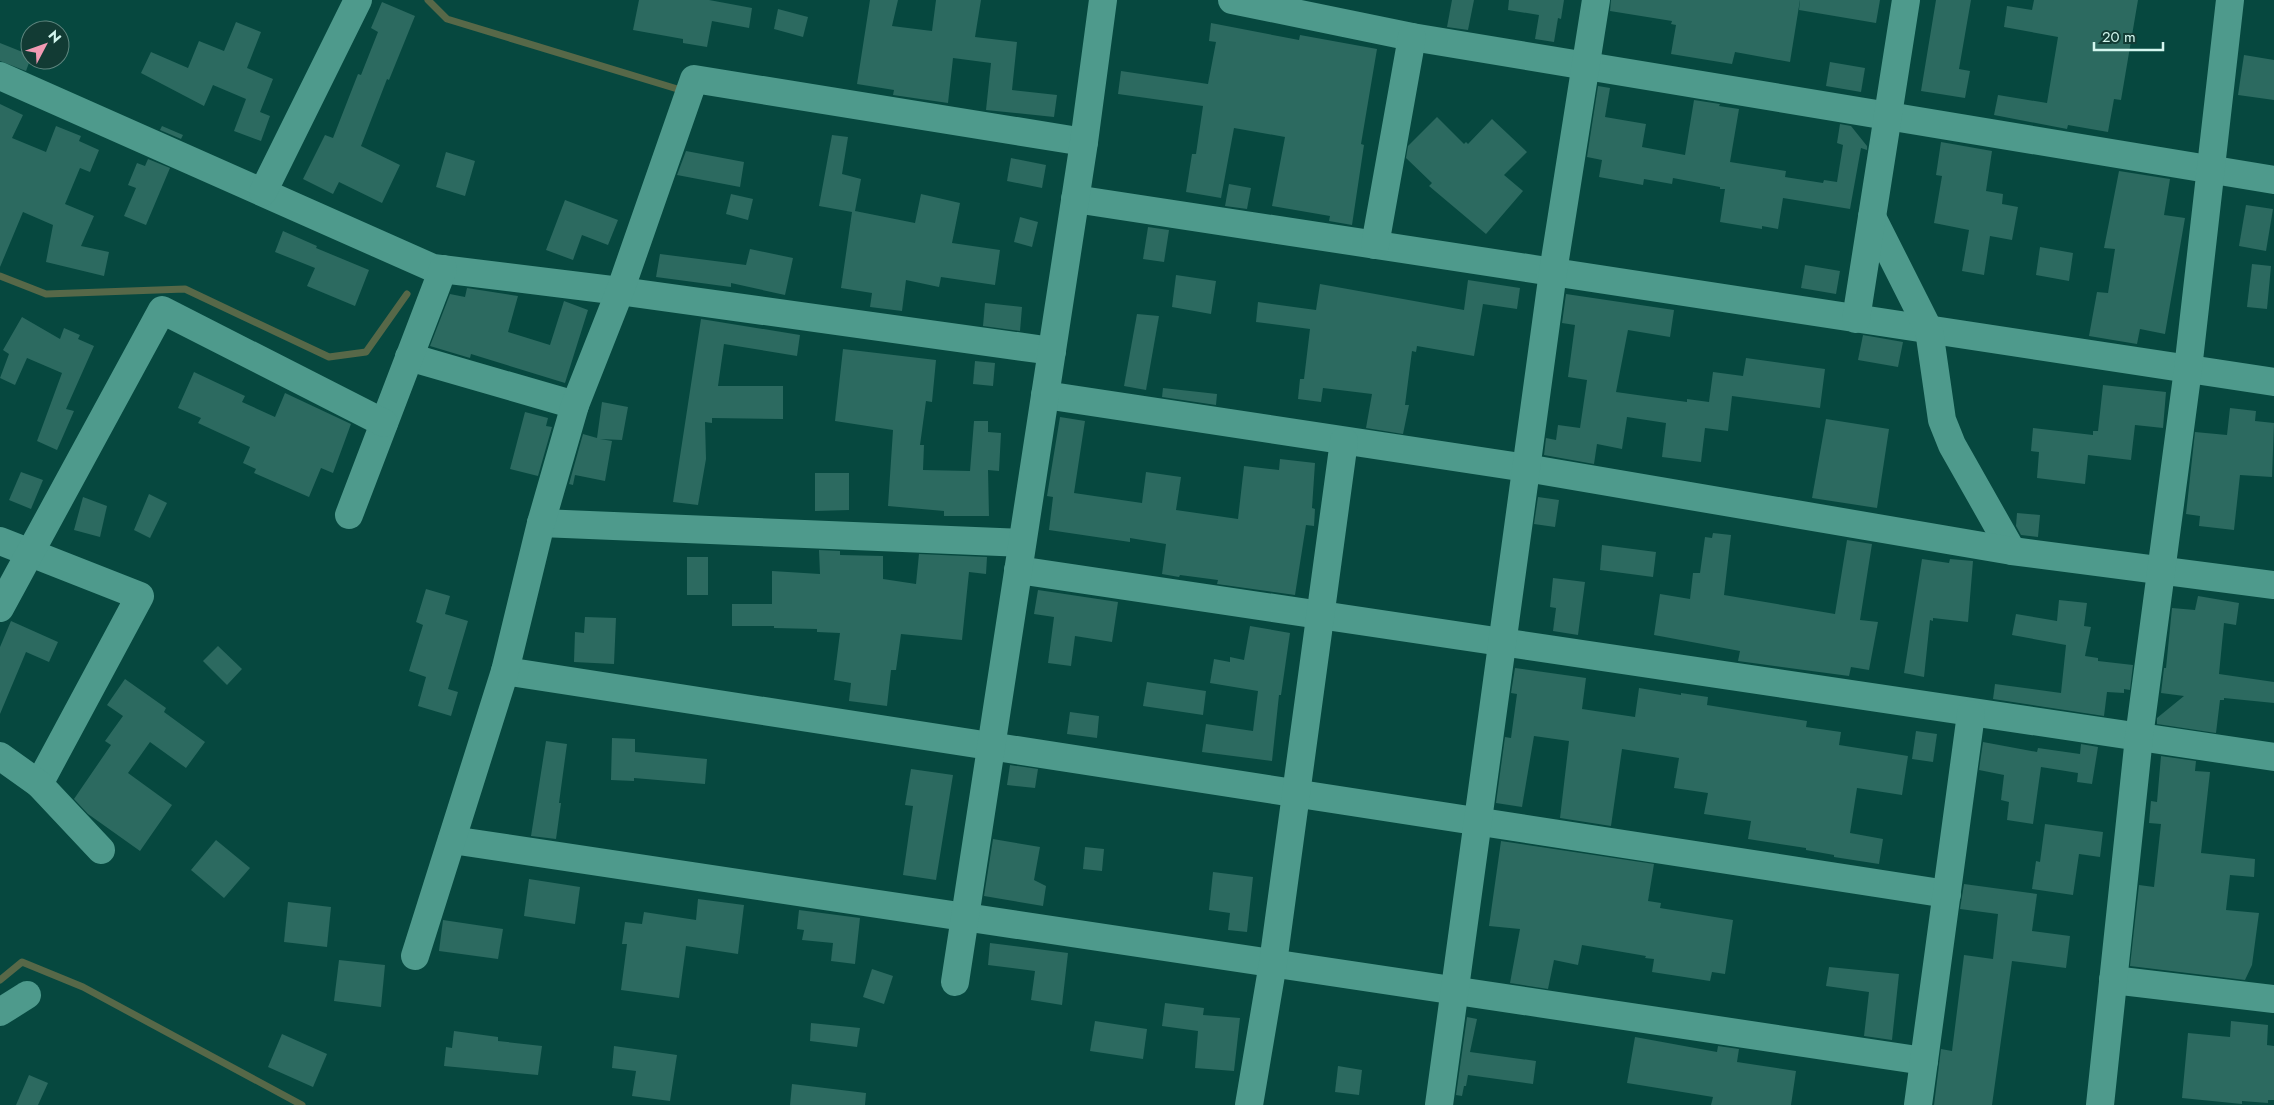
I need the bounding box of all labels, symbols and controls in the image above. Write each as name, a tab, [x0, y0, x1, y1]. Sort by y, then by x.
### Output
north arrow	[20, 20, 70, 70]
scale bar	[2094, 20, 2163, 52]
text: N	[44, 26, 66, 47]
text: 20 m	[2102, 26, 2136, 48]

